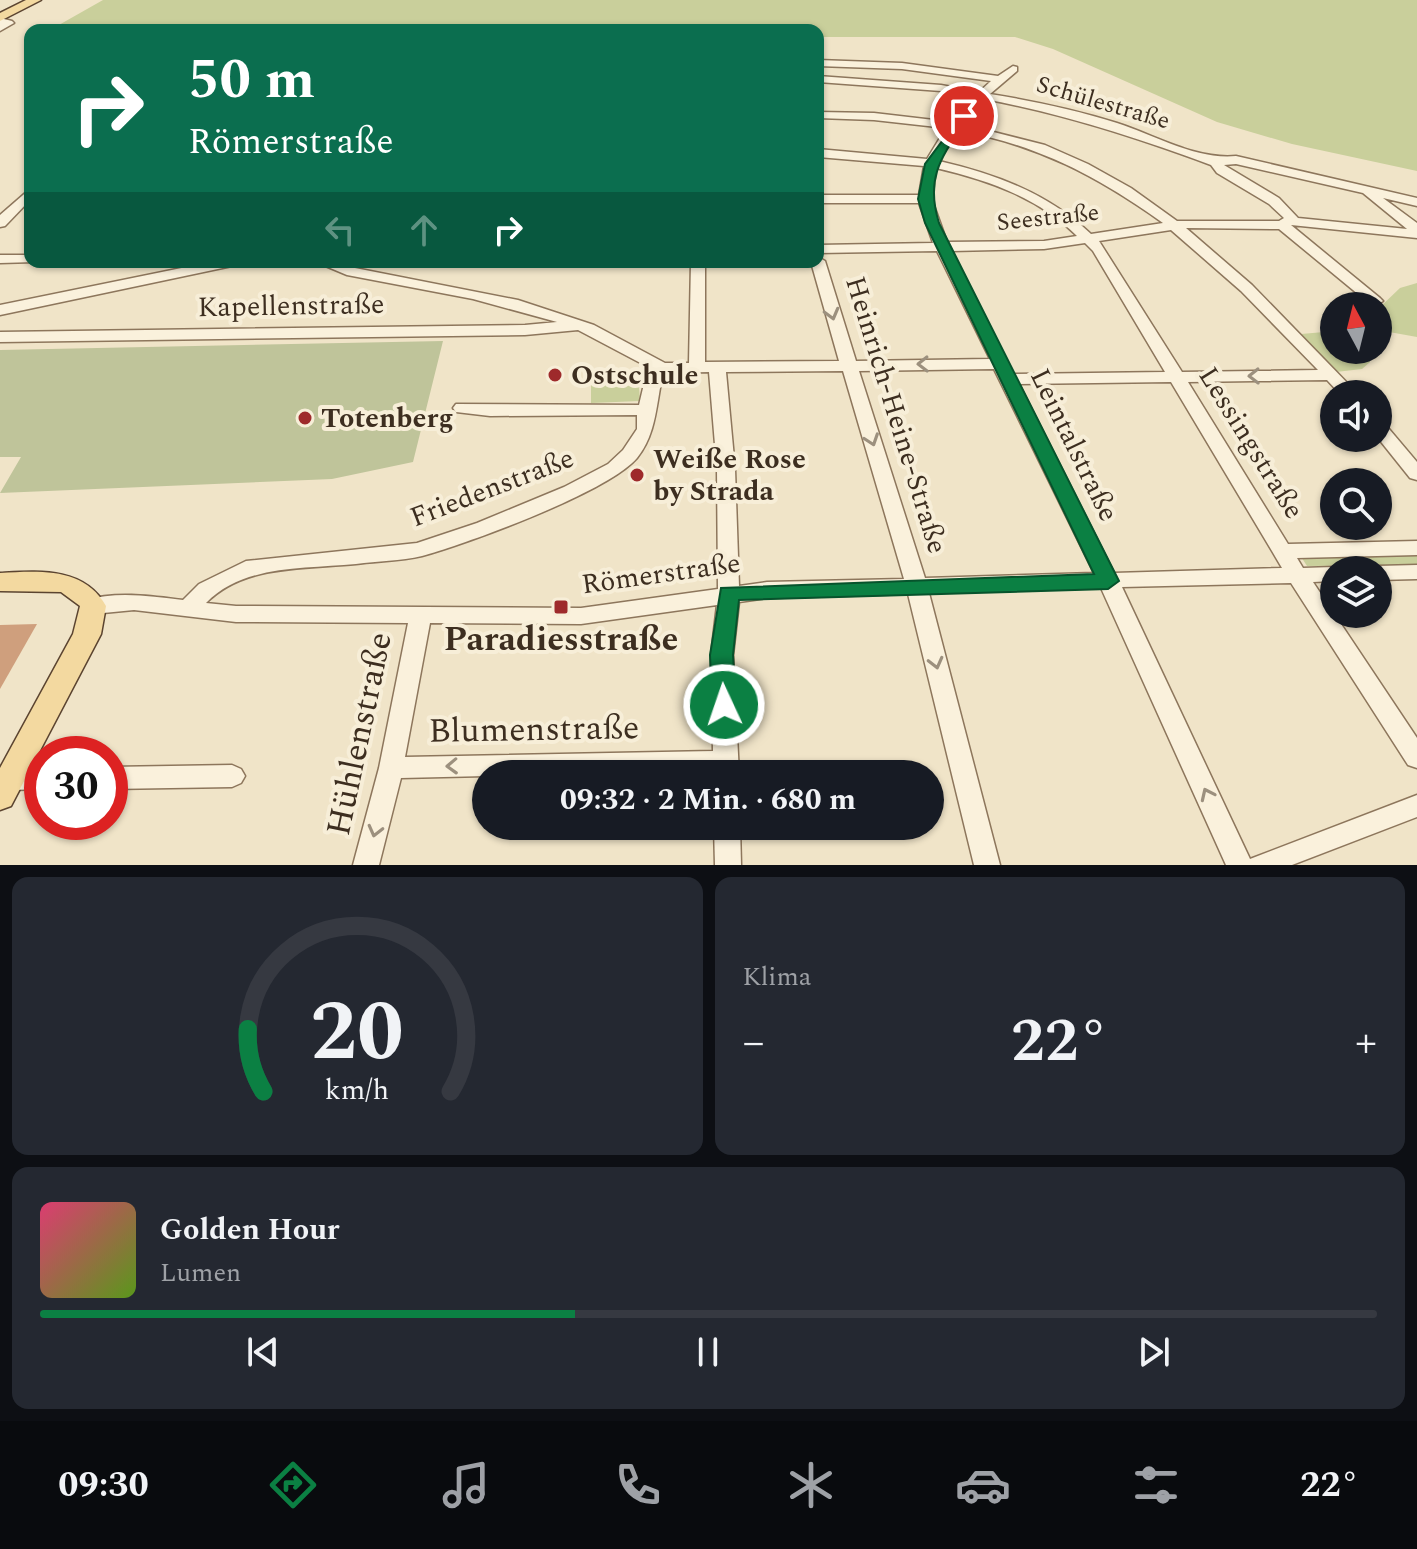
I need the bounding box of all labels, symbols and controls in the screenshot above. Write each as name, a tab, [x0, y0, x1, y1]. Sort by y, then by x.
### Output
text: 50 m	[188, 38, 315, 123]
icon: right	[56, 56, 160, 160]
street label: Schülestraße	[1032, 67, 1174, 139]
pin	[930, 82, 998, 150]
icon: arrive	[942, 94, 986, 138]
text: Römerstraße	[188, 115, 394, 170]
street label: Seestraße	[995, 195, 1101, 241]
icon: left	[318, 208, 362, 252]
icon: ahead	[402, 208, 446, 252]
icon: right	[486, 208, 530, 252]
street label: Heinrich-Heine-Straße	[833, 271, 959, 559]
street label: Kapellenstraße	[197, 283, 385, 329]
north arrow	[1320, 292, 1392, 364]
map controls	[1320, 292, 1392, 628]
one-way arrow	[823, 306, 840, 320]
place label: Ostschule	[571, 354, 699, 397]
one-way arrow	[916, 355, 929, 373]
street label: Lessingstraße	[1187, 358, 1315, 528]
street label: Leintalstraße	[1018, 361, 1130, 529]
marker: Ostschule	[546, 366, 564, 384]
one-way arrow	[1247, 367, 1260, 385]
button: sound	[1320, 380, 1392, 452]
place label: Totenberg	[321, 397, 454, 440]
marker: Totenberg	[296, 409, 314, 427]
one-way arrow	[862, 432, 878, 446]
street label: Friedenstraße	[404, 437, 580, 539]
place label: Weiße Rose by Strada	[653, 438, 806, 513]
marker: Weiße Rose by Strada	[628, 466, 646, 484]
button: search	[1320, 468, 1392, 540]
street label: Römerstraße	[579, 542, 743, 606]
button: layers	[1320, 556, 1392, 628]
marker: Paradiesstraße	[552, 598, 570, 616]
place label: Paradiesstraße	[444, 614, 678, 666]
street label: Hühlenstraße	[313, 627, 407, 841]
one-way arrow	[926, 655, 943, 669]
position arrow	[682, 663, 766, 747]
street label: Blumenstraße	[428, 702, 640, 758]
speed limit sign: 30	[24, 736, 128, 840]
one-way arrow	[445, 757, 458, 774]
text: 09:32 · 2 Min. · 680 m	[560, 777, 856, 823]
one-way arrow	[1200, 788, 1216, 802]
one-way arrow	[367, 823, 384, 837]
text: Klima	[743, 957, 811, 997]
text: 20	[311, 970, 404, 1097]
text: 22°	[1011, 996, 1108, 1088]
text: −	[743, 1009, 765, 1076]
text: +	[1355, 1009, 1377, 1076]
text: km/h	[325, 1069, 389, 1112]
text: Golden Hour	[160, 1207, 340, 1253]
text: Lumen	[160, 1253, 241, 1293]
icon: previous	[241, 1330, 285, 1374]
icon: pause	[686, 1330, 730, 1374]
icon: next	[1132, 1330, 1176, 1374]
icon: directions	[265, 1457, 321, 1513]
icon: music	[438, 1457, 494, 1513]
icon: phone	[610, 1457, 666, 1513]
icon: climate	[783, 1457, 839, 1513]
icon: car	[955, 1457, 1011, 1513]
icon: filters	[1128, 1457, 1184, 1513]
text: 09:30	[58, 1458, 149, 1513]
text: 22°	[1300, 1458, 1359, 1513]

